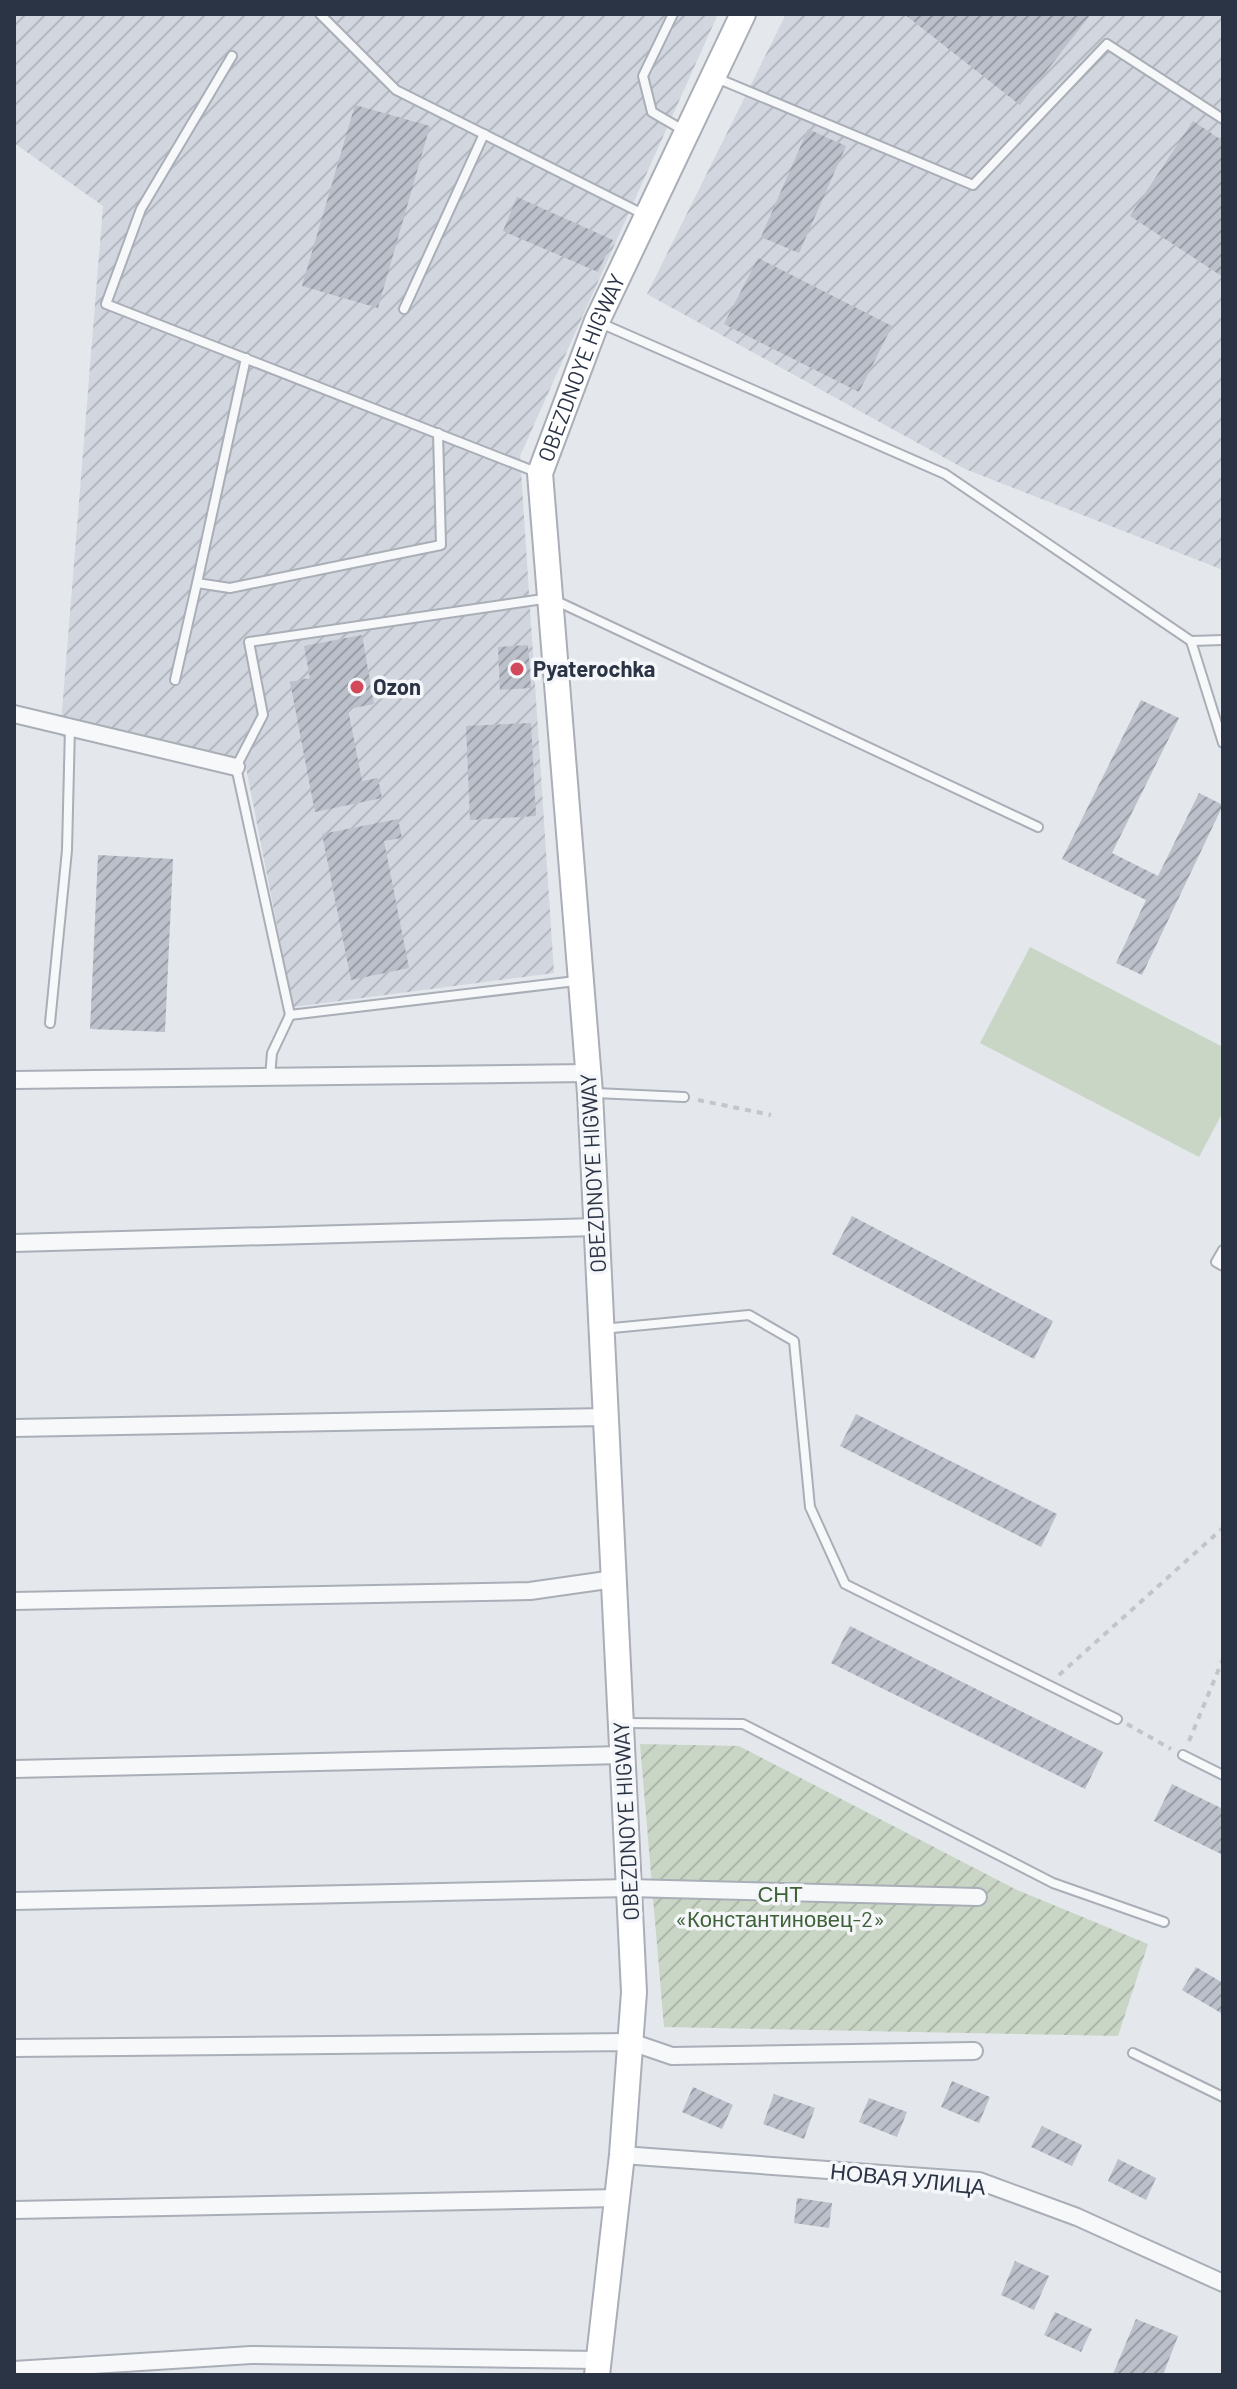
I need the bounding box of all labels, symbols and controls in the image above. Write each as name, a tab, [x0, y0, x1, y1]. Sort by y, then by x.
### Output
street label: OBEZDNOYE HIGWAY	[532, 269, 630, 465]
place label: Pyaterochka	[533, 655, 655, 681]
marker: Pyaterochka	[508, 660, 526, 678]
place label: Ozon	[373, 673, 421, 699]
marker: Ozon	[348, 678, 366, 696]
street label: OBEZDNOYE HIGWAY	[574, 1073, 610, 1273]
street label: OBEZDNOYE HIGWAY	[607, 1721, 643, 1921]
park label: СНТ «Константиновец-2»	[675, 1880, 885, 1932]
street label: НОВАЯ УЛИЦА	[829, 2157, 988, 2200]

